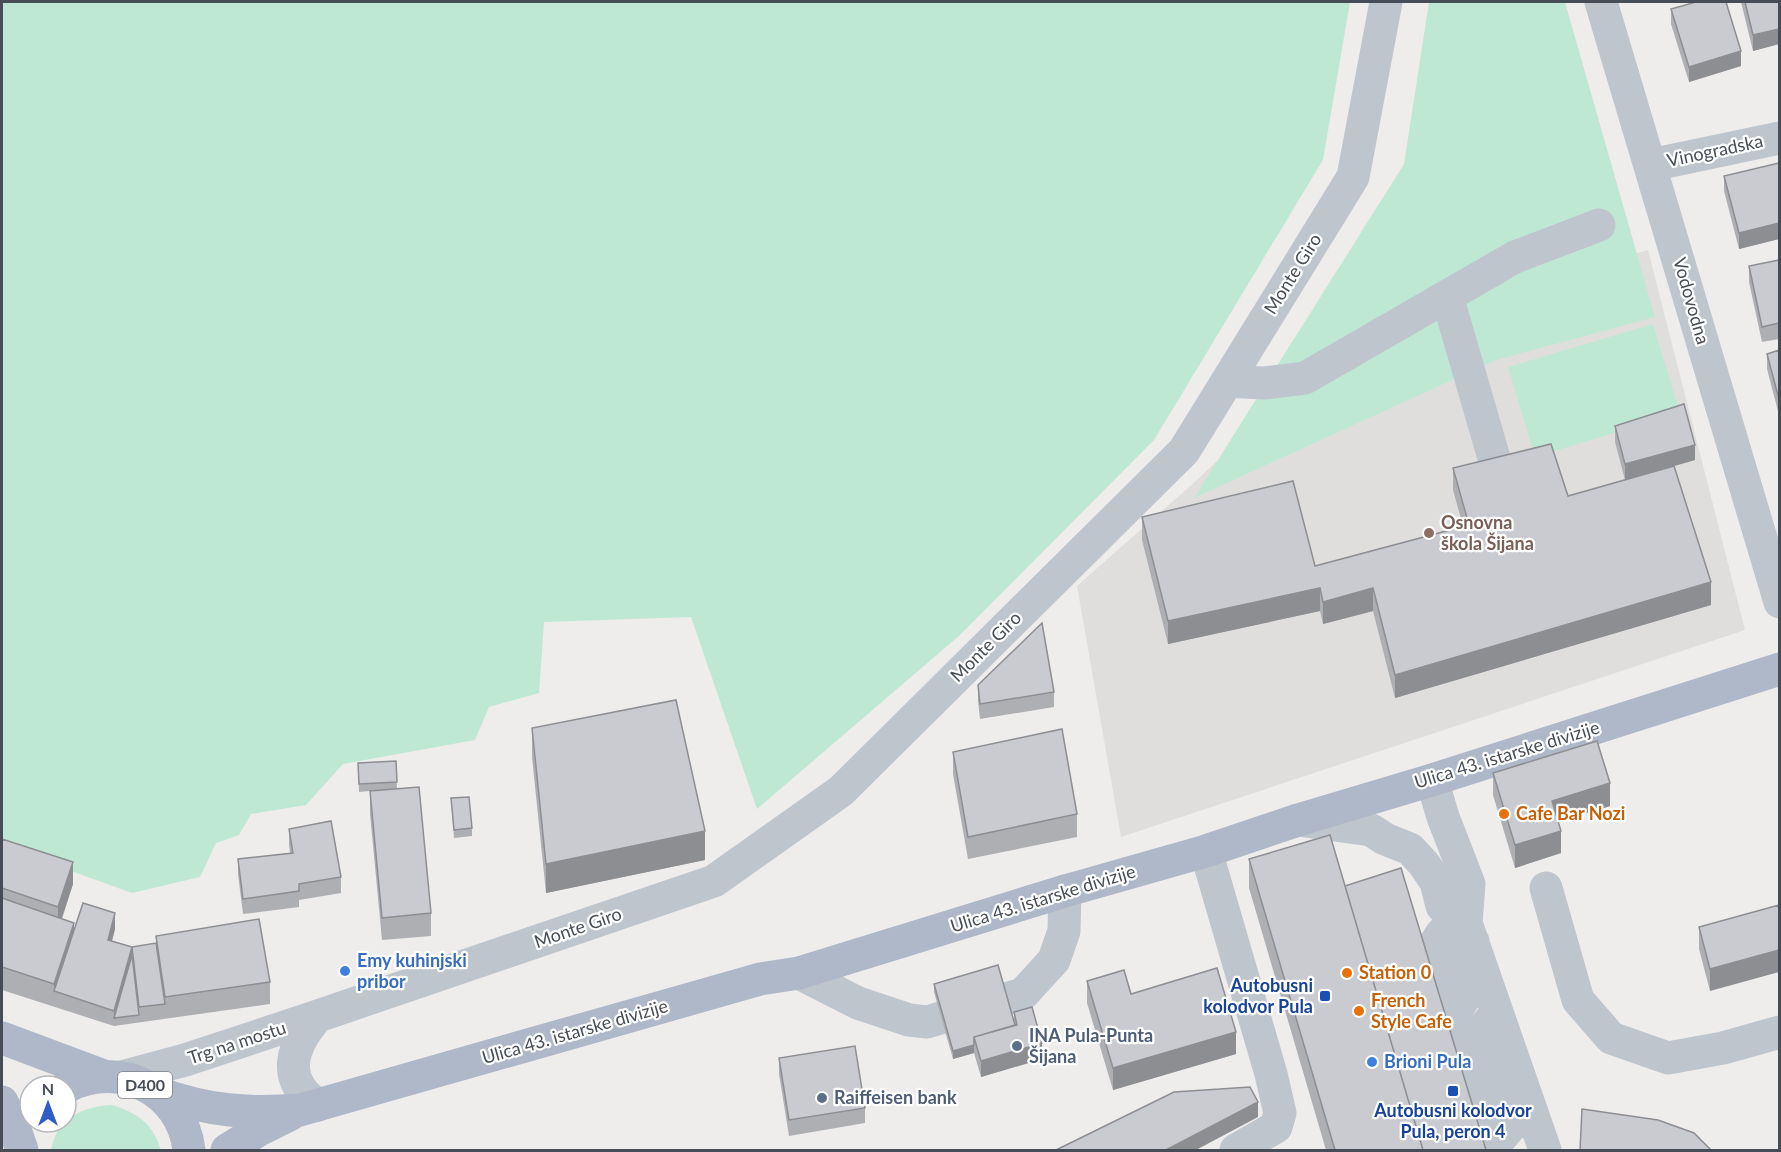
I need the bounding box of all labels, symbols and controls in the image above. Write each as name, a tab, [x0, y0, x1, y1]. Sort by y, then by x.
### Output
street label: Vinogradska	[1665, 129, 1765, 171]
street label: Monte Giro	[1259, 229, 1326, 318]
street label: Vodovodna	[1669, 255, 1715, 347]
place label: Osnovna škola Šijana	[1441, 511, 1534, 554]
marker: Osnovna škola Šijana	[1422, 526, 1436, 540]
street label: Monte Giro	[945, 606, 1025, 686]
street label: Ulica 43. istarske divizije	[1412, 715, 1602, 793]
place label: Cafe Bar Nozi	[1516, 802, 1625, 824]
marker: Cafe Bar Nozi	[1497, 807, 1511, 821]
street label: Ulica 43. istarske divizije	[948, 859, 1138, 937]
street label: Monte Giro	[531, 902, 624, 952]
place label: Emy kuhinjski pribor	[357, 949, 467, 992]
place label: Station 0	[1359, 961, 1431, 983]
marker: Emy kuhinjski pribor	[338, 964, 352, 978]
marker: Station 0	[1340, 966, 1354, 980]
place label: Autobusni kolodvor Pula	[1203, 974, 1313, 1017]
marker: Autobusni kolodvor Pula	[1318, 989, 1332, 1003]
place label: French Style Cafe	[1371, 989, 1452, 1032]
street label: Ulica 43. istarske divizije	[479, 994, 670, 1068]
marker: French Style Cafe	[1352, 1004, 1366, 1018]
street label: Trg na mostu	[185, 1016, 289, 1068]
place label: INA Pula-Punta Šijana	[1029, 1024, 1153, 1067]
marker: INA Pula-Punta Šijana	[1010, 1039, 1024, 1053]
place label: Brioni Pula	[1384, 1050, 1471, 1072]
marker: Brioni Pula	[1365, 1055, 1379, 1069]
road number: D400	[118, 1072, 172, 1098]
north arrow	[18, 1074, 78, 1134]
text: N	[42, 1079, 54, 1098]
marker: Autobusni kolodvor Pula, peron 4	[1446, 1084, 1460, 1098]
place label: Raiffeisen bank	[834, 1086, 957, 1108]
marker: Raiffeisen bank	[815, 1091, 829, 1105]
place label: Autobusni kolodvor Pula, peron 4	[1373, 1099, 1532, 1142]

